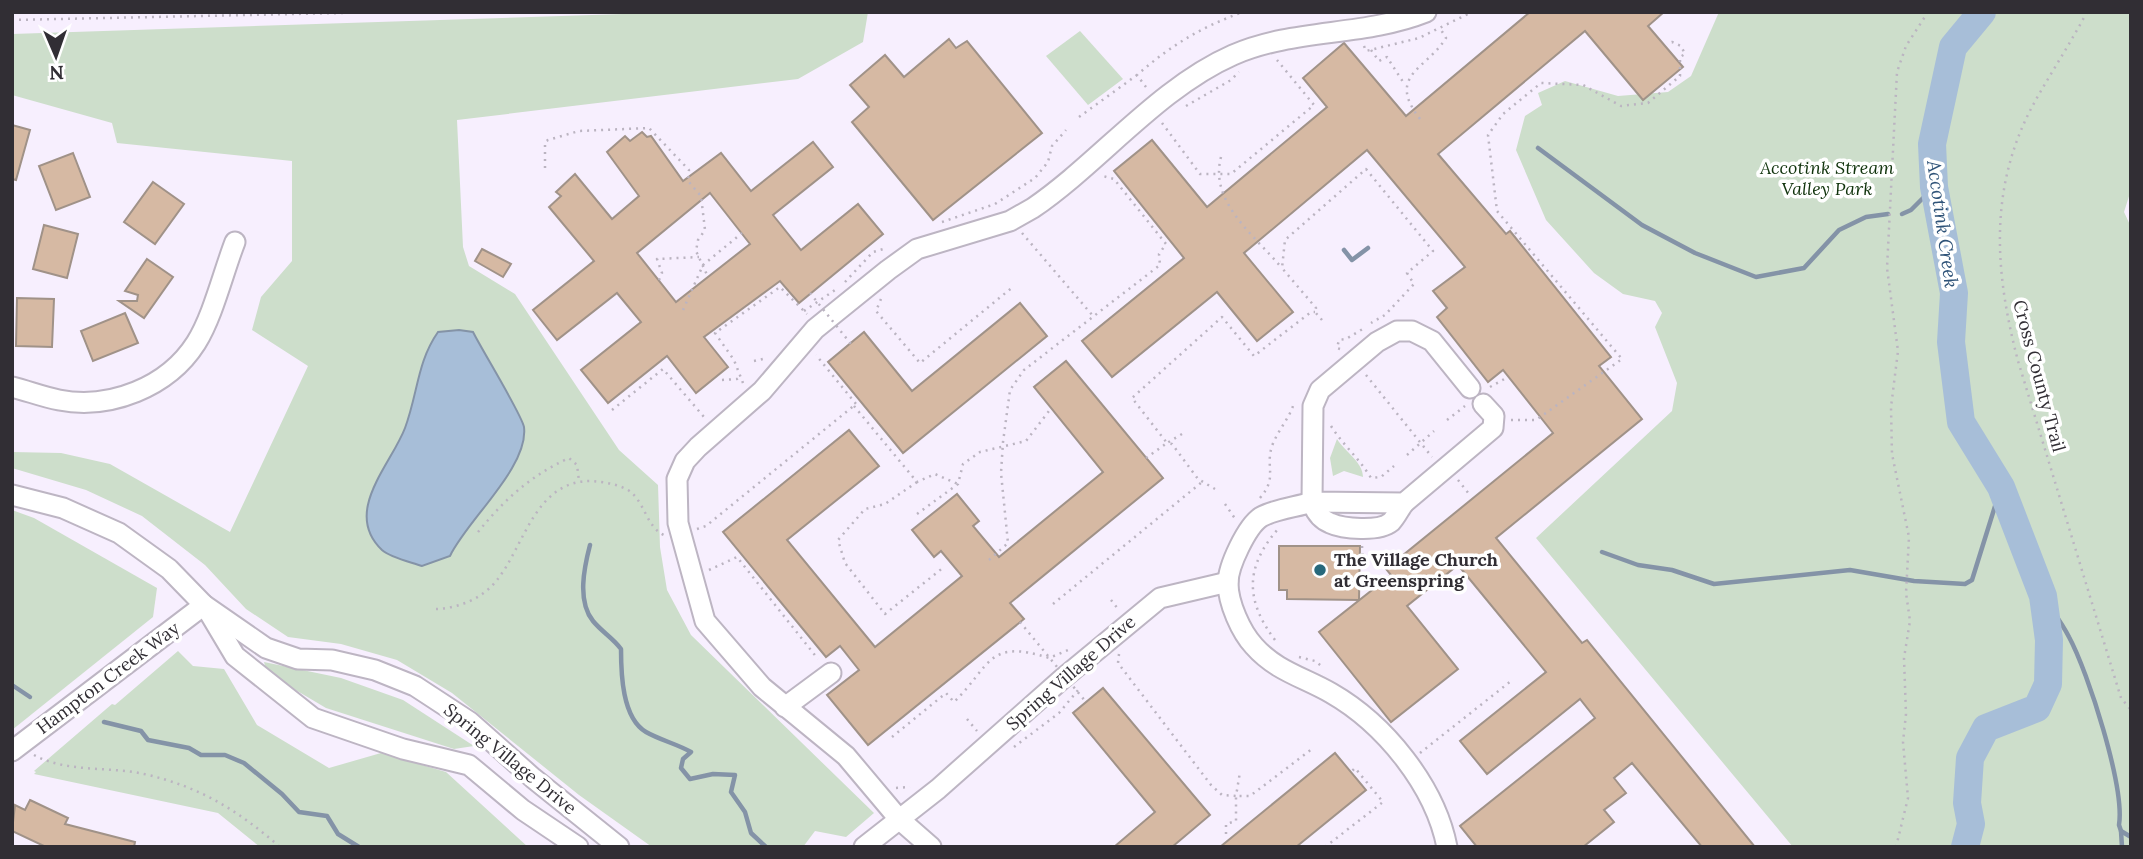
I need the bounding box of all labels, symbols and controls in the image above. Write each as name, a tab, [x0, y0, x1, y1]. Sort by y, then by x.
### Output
north arrow	[21, 21, 91, 91]
text: N	[49, 61, 64, 85]
park label: Accotink Stream Valley Park	[1759, 156, 1894, 200]
water label: Accotink Creek	[1922, 158, 1964, 290]
street label: Cross County Trail	[2008, 297, 2071, 454]
place label: The Village Church at Greenspring	[1334, 548, 1498, 592]
marker: The Village Church at Greenspring	[1312, 562, 1328, 578]
street label: Spring Village Drive	[1001, 610, 1140, 735]
street label: Hampton Creek Way	[32, 616, 184, 739]
street label: Spring Village Drive	[439, 698, 582, 819]

